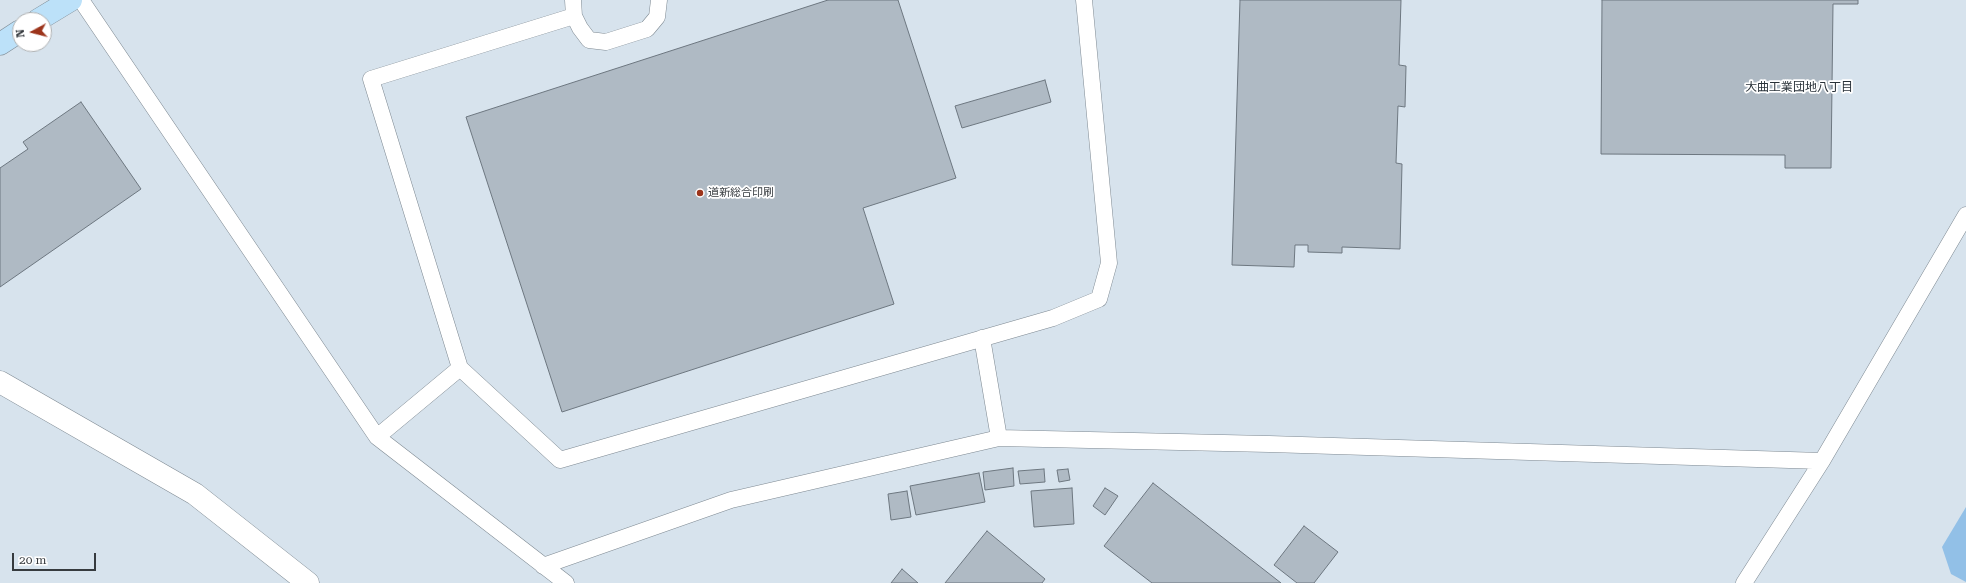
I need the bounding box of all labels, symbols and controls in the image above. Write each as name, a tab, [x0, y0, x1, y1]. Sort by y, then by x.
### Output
north arrow	[12, 12, 52, 52]
text: N	[14, 28, 28, 38]
district label: 大曲工業団地八丁目	[1745, 80, 1853, 94]
place label: 道新総合印刷	[708, 186, 774, 200]
marker: 道新総合印刷	[695, 188, 705, 198]
scale bar	[14, 545, 98, 571]
text: 20 m	[19, 553, 46, 567]

